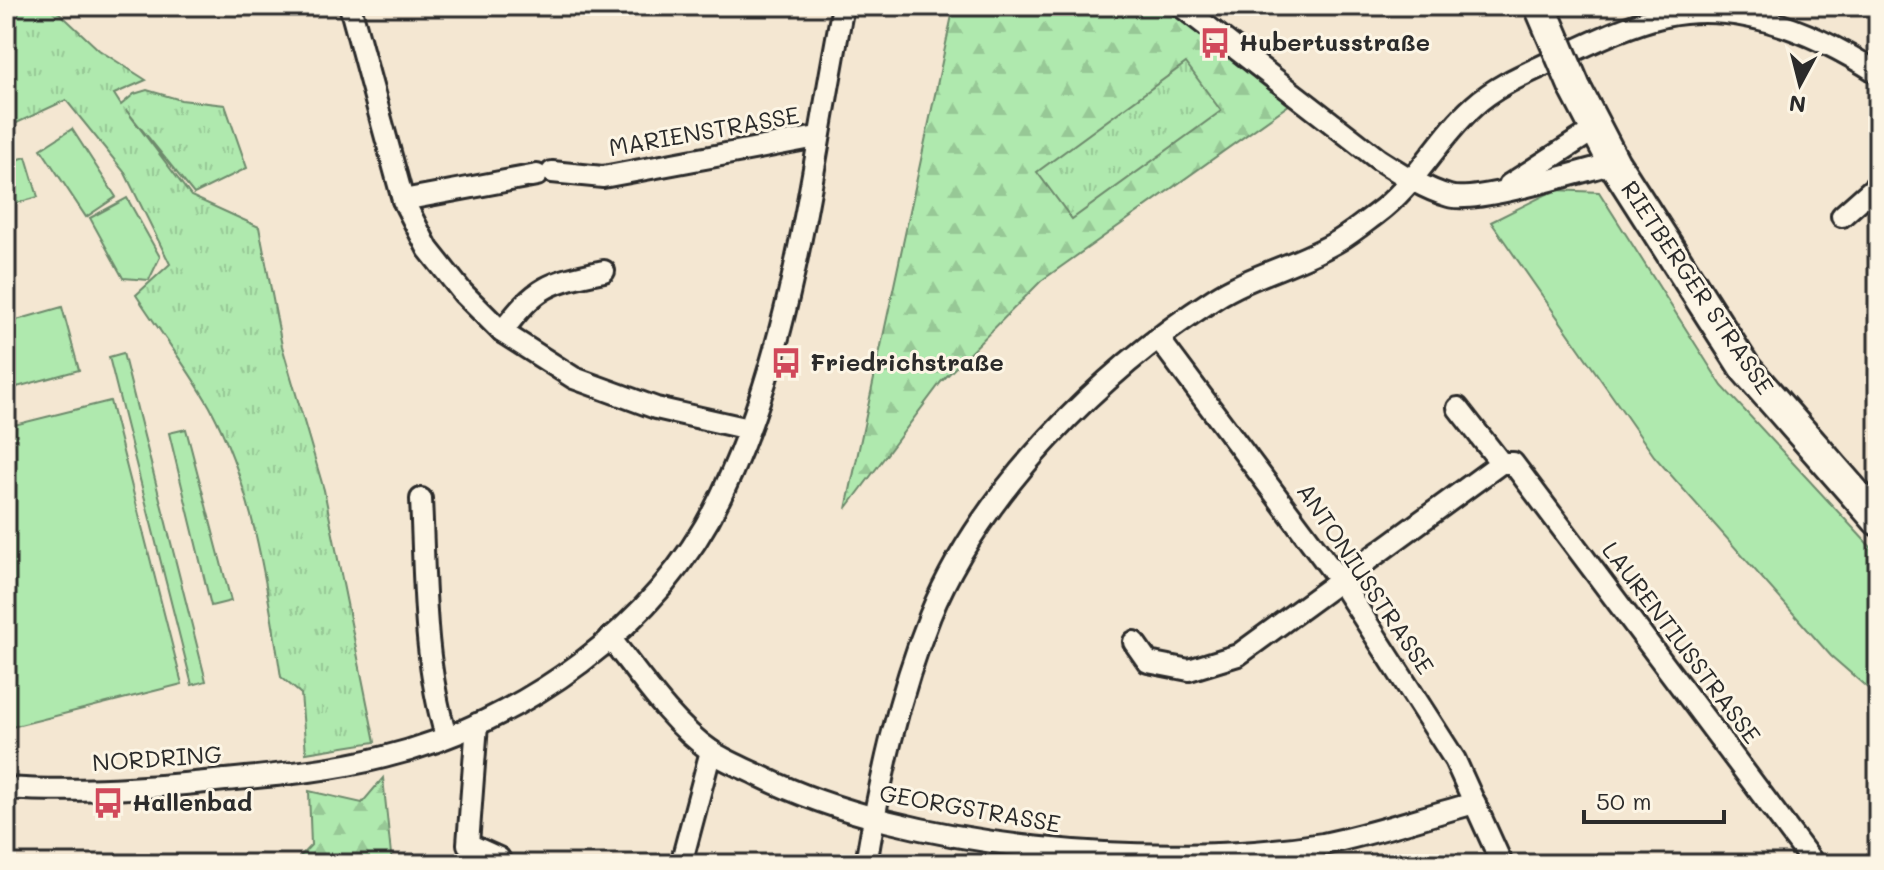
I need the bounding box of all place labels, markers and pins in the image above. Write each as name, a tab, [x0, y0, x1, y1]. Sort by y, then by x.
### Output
bus stop icon: Hubertusstraße	[1198, 26, 1232, 60]
place label: Hubertusstraße	[1239, 26, 1430, 57]
bus stop icon: Friedrichstraße	[769, 346, 803, 380]
place label: Friedrichstraße	[810, 346, 1004, 377]
bus stop icon: Hallenbad	[91, 786, 125, 820]
place label: Hallenbad	[132, 786, 252, 817]

